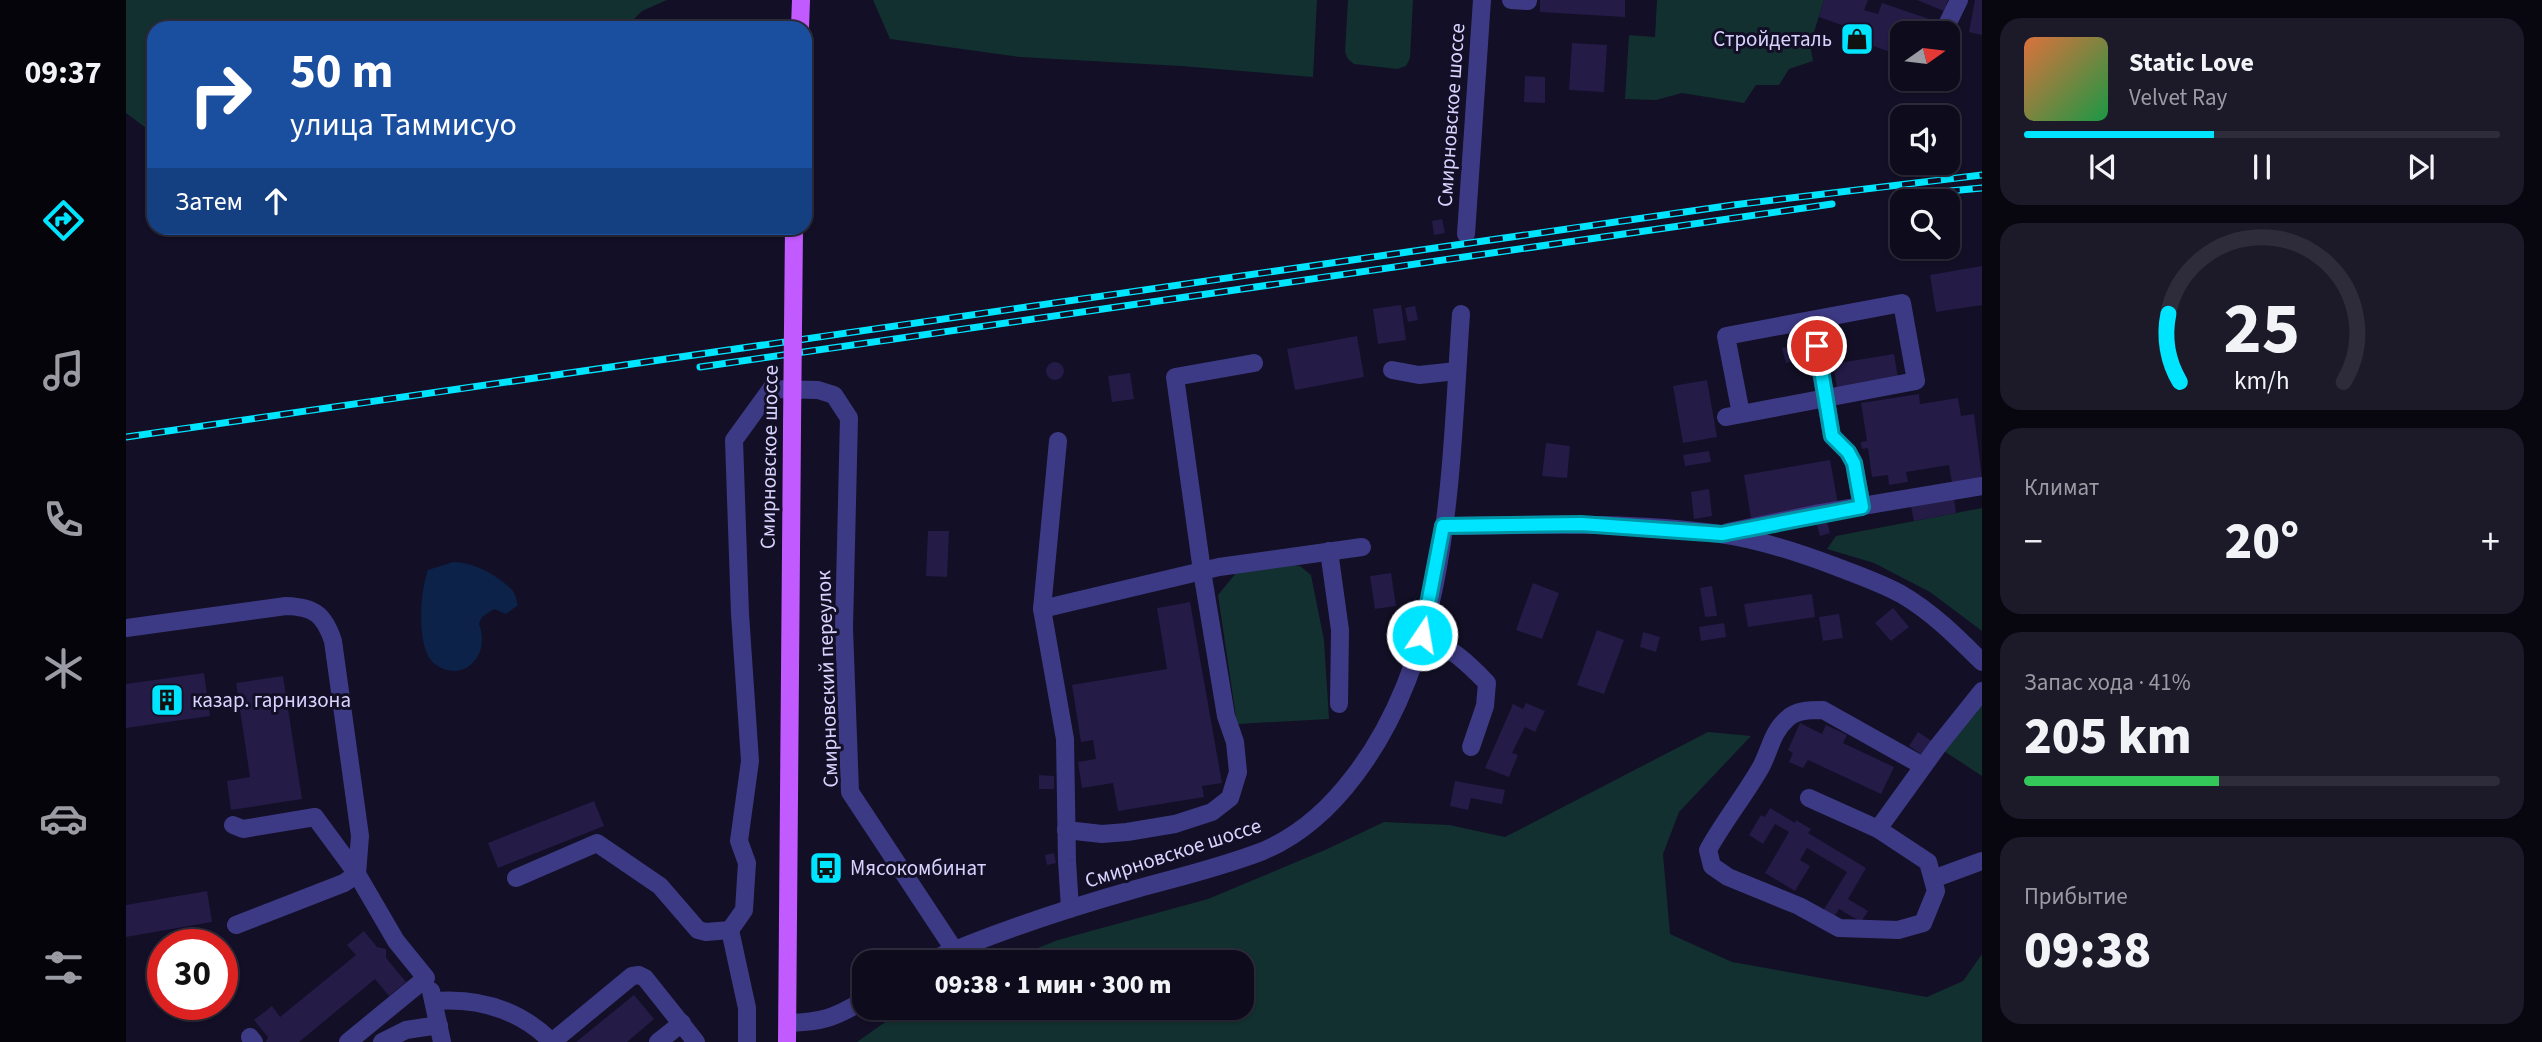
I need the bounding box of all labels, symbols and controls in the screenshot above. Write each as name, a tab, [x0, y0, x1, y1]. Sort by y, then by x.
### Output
shop icon: Стройдеталь	[1838, 20, 1876, 58]
north arrow	[1890, 21, 1960, 91]
map controls	[1890, 21, 1960, 259]
street label: Смирновское шоссе	[1430, 22, 1472, 208]
place label: Стройдеталь	[1713, 24, 1832, 54]
text: 50 m	[290, 37, 394, 107]
text: Static Love	[2129, 44, 2254, 81]
icon: right	[175, 49, 266, 140]
text: 09:37	[24, 50, 102, 96]
text: Velvet Ray	[2129, 81, 2227, 114]
text: улица Таммисуо	[290, 102, 517, 148]
button: sound	[1890, 105, 1960, 175]
icon: previous	[2084, 148, 2122, 186]
icon: pause	[2243, 148, 2281, 186]
icon: next	[2402, 148, 2440, 186]
icon: ahead	[257, 182, 295, 220]
text: Затем	[175, 183, 243, 220]
button: search	[1890, 189, 1960, 259]
icon: directions	[39, 196, 88, 245]
text: 25	[2224, 278, 2300, 382]
pin	[1787, 316, 1847, 376]
icon: arrive	[1798, 327, 1836, 365]
icon: music	[39, 346, 88, 395]
text: km/h	[2234, 363, 2290, 399]
street label: Смирновское шоссе	[752, 365, 786, 549]
text: Климат	[2024, 471, 2099, 504]
icon: phone	[39, 495, 88, 544]
text: 20°	[2225, 505, 2299, 579]
text: −	[2024, 515, 2043, 569]
text: +	[2481, 515, 2500, 569]
street label: Смирновский переулок	[808, 569, 846, 788]
position arrow	[1385, 598, 1459, 672]
icon: climate	[39, 644, 88, 693]
text: Запас хода · 41%	[2024, 666, 2191, 699]
building icon: казар. гарнизона	[148, 681, 186, 719]
place label: казар. гарнизона	[192, 685, 351, 715]
text: 205 km	[2024, 700, 2192, 774]
icon: car	[39, 794, 88, 843]
street label: Смирновское шоссе	[1081, 810, 1265, 896]
bus stop icon: Мясокомбинат	[807, 849, 845, 887]
place label: Мясокомбинат	[850, 853, 987, 883]
text: Прибытие	[2024, 880, 2128, 913]
text: 09:38	[2024, 914, 2151, 988]
speed limit sign: 30	[147, 929, 238, 1020]
icon: filters	[39, 943, 88, 992]
text: 09:38 · 1 мин · 300 m	[935, 966, 1171, 1003]

